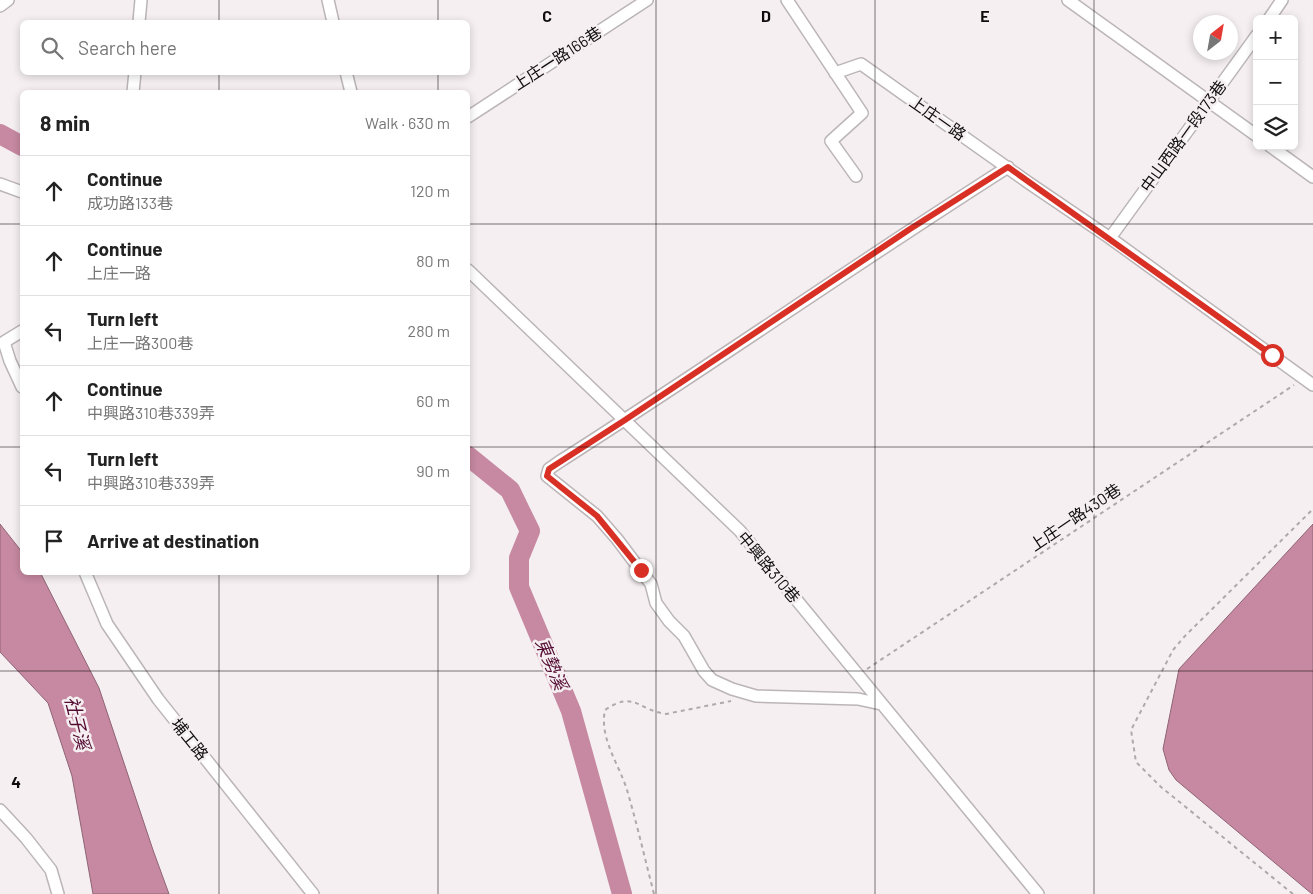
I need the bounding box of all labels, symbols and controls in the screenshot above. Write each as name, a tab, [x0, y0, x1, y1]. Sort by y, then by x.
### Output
text: C	[542, 6, 552, 25]
text: D	[761, 6, 771, 25]
text: E	[980, 6, 990, 25]
north arrow	[1193, 15, 1238, 60]
map controls	[1253, 15, 1298, 150]
button: +	[1253, 15, 1298, 60]
search box	[20, 20, 470, 75]
street label: 上庄一路166巷	[509, 22, 605, 93]
icon: search	[38, 34, 66, 62]
text: Search here	[78, 36, 177, 59]
button: −	[1253, 60, 1298, 105]
street label: 中山西路一段173巷	[1136, 76, 1229, 195]
street label: 上庄一路	[907, 91, 970, 144]
button: layers	[1253, 105, 1298, 150]
text: 8 min	[40, 110, 90, 135]
text: Walk · 630 m	[365, 113, 450, 132]
text: Continue	[87, 167, 163, 190]
icon: ahead	[40, 177, 68, 205]
text: 120 m	[410, 181, 450, 200]
text: 成功路133巷	[87, 193, 173, 212]
text: Continue	[87, 237, 163, 260]
icon: ahead	[40, 247, 68, 275]
text: 80 m	[416, 251, 450, 270]
text: 上庄一路	[87, 263, 151, 282]
text: Turn left	[87, 307, 158, 330]
icon: left	[40, 317, 68, 345]
text: 280 m	[408, 321, 450, 340]
text: 上庄一路300巷	[87, 333, 193, 352]
route start	[1261, 344, 1284, 367]
text: Continue	[87, 377, 163, 400]
icon: ahead	[40, 387, 68, 415]
text: 60 m	[416, 391, 450, 410]
text: 中興路310巷339弄	[87, 403, 215, 422]
text: Turn left	[87, 447, 158, 470]
icon: left	[40, 457, 68, 485]
text: 90 m	[416, 461, 450, 480]
text: 中興路310巷339弄	[87, 473, 215, 492]
street label: 上庄一路430巷	[1025, 479, 1124, 554]
icon: arrive	[40, 527, 68, 555]
street label: 中興路310巷	[734, 527, 805, 606]
text: Arrive at destination	[87, 529, 259, 552]
route end	[630, 559, 653, 582]
water label: 東勢溪	[531, 634, 574, 696]
water label: 社子溪	[61, 694, 96, 755]
street label: 埔工路	[168, 714, 213, 763]
text: 4	[11, 772, 21, 791]

